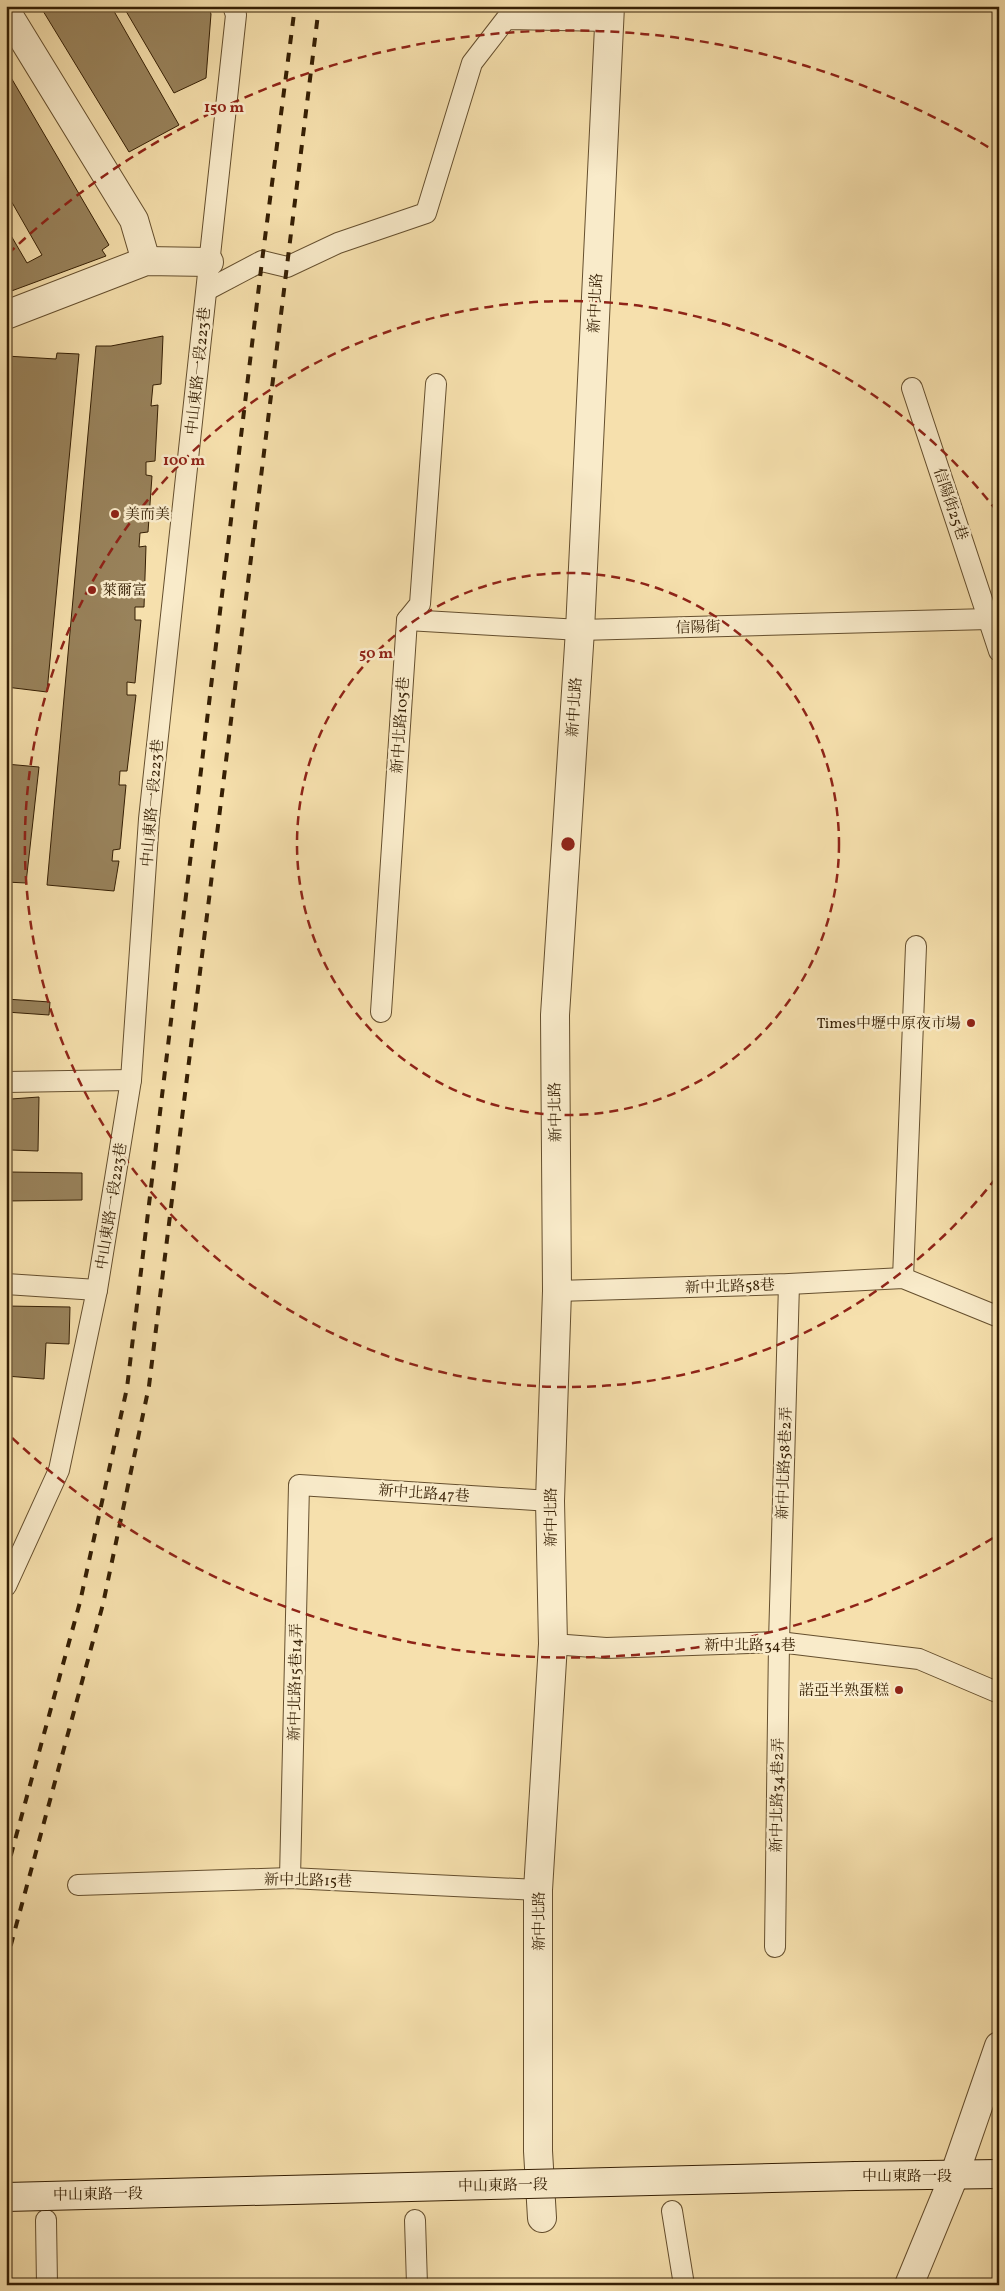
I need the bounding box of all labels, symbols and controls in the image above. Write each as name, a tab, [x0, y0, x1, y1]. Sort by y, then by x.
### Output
text: 150 m	[204, 98, 244, 119]
street label: 新中北路	[584, 273, 609, 334]
street label: 中山東路一段223巷	[182, 306, 217, 436]
text: 100 m	[163, 451, 206, 472]
street label: 信陽街25巷	[927, 465, 972, 543]
place label: 美而美	[125, 505, 170, 526]
marker: 美而美	[109, 508, 121, 520]
place label: 萊爾富	[102, 581, 147, 602]
marker: 萊爾富	[86, 584, 98, 596]
street label: 信陽街	[675, 617, 721, 640]
text: 50 m	[359, 644, 393, 665]
street label: 新中北路105巷	[388, 676, 415, 774]
street label: 新中北路	[563, 676, 588, 738]
street label: 中山東路一段223巷	[137, 738, 170, 868]
centre of rings	[559, 835, 577, 853]
place label: Times中壢中原夜市場	[817, 1014, 961, 1035]
marker: Times中壢中原夜市場	[965, 1017, 977, 1029]
street label: 新中北路	[545, 1082, 568, 1142]
street label: 中山東路一段223巷	[92, 1141, 133, 1271]
street label: 新中北路58巷	[685, 1275, 775, 1300]
street label: 新中北路58巷2弄	[773, 1406, 798, 1520]
street label: 新中北路47巷	[378, 1481, 470, 1508]
street label: 新中北路	[542, 1487, 563, 1547]
street label: 新中北路15巷14弄	[285, 1623, 308, 1741]
street label: 新中北路34巷	[704, 1636, 796, 1657]
place label: 諾亞半熟蛋糕	[799, 1681, 889, 1702]
marker: 諾亞半熟蛋糕	[893, 1684, 905, 1696]
street label: 新中北路34巷2弄	[767, 1737, 790, 1853]
street label: 新中北路15巷	[264, 1870, 352, 1893]
street label: 新中北路	[530, 1891, 551, 1951]
street label: 中山東路一段	[862, 2167, 952, 2188]
street label: 中山東路一段	[458, 2175, 548, 2198]
street label: 中山東路一段	[53, 2184, 143, 2207]

